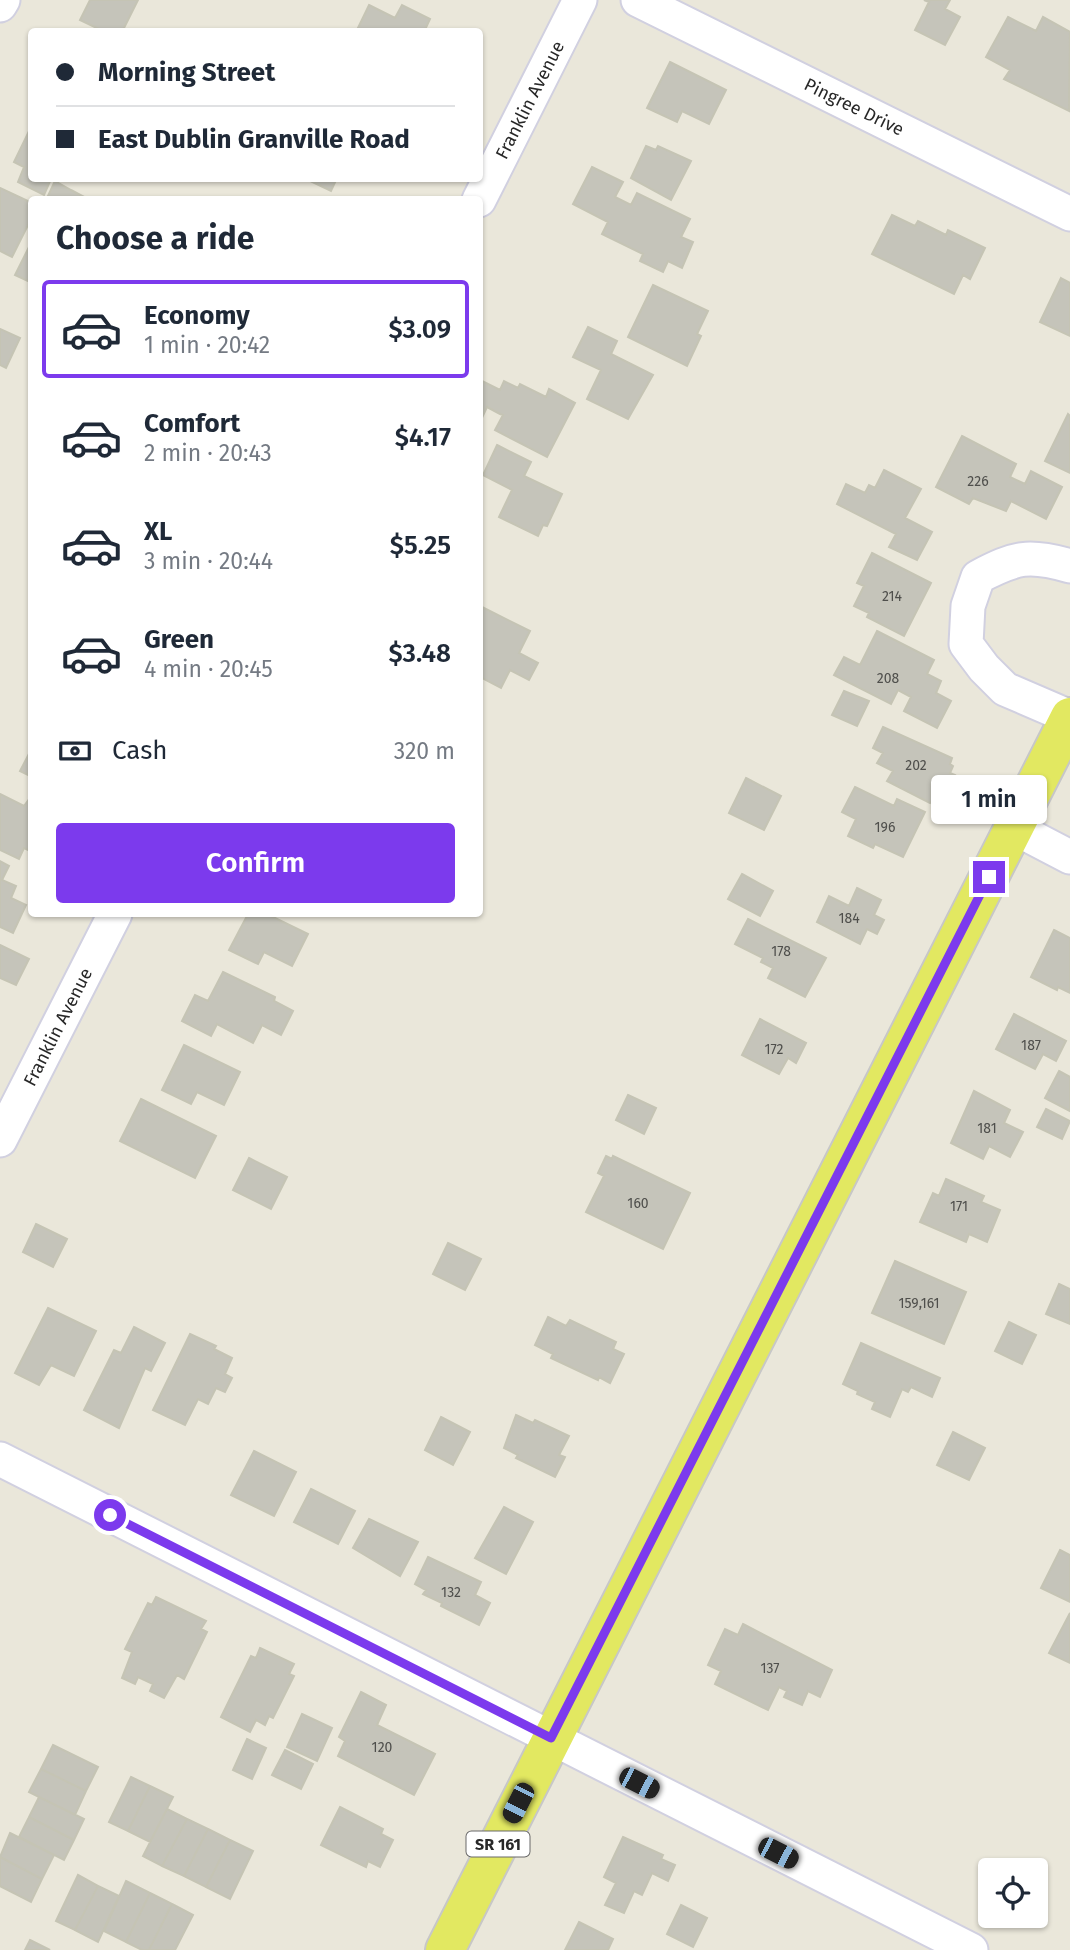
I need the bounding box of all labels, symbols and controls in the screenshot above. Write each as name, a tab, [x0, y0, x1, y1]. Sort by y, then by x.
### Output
street label: Franklin Avenue	[491, 37, 569, 163]
text: Morning Street	[98, 57, 275, 88]
street label: Pingree Drive	[800, 73, 908, 141]
text: East Dublin Granville Road	[98, 124, 410, 155]
text: Choose a ride	[56, 219, 254, 257]
icon: car	[60, 298, 123, 361]
text: Economy	[144, 300, 250, 331]
text: $3.09	[388, 314, 451, 345]
text: 1 min · 20:42	[144, 331, 270, 359]
icon: car	[60, 406, 123, 469]
text: Comfort	[144, 408, 240, 439]
text: $4.17	[395, 422, 451, 453]
text: 2 min · 20:43	[144, 439, 272, 467]
house number: 226	[967, 473, 989, 490]
icon: car	[60, 514, 123, 577]
text: XL	[144, 516, 172, 547]
text: $5.25	[390, 530, 451, 561]
text: 3 min · 20:44	[144, 547, 273, 575]
house number: 214	[882, 588, 903, 605]
icon: car	[60, 622, 123, 685]
text: Green	[144, 624, 214, 655]
text: $3.48	[388, 638, 451, 669]
text: 4 min · 20:45	[144, 655, 273, 683]
house number: 208	[877, 670, 900, 687]
icon: cash	[56, 732, 94, 770]
text: Cash	[112, 735, 168, 766]
text: 320 m	[394, 737, 455, 765]
house number: 202	[905, 757, 927, 774]
callout: 1 min	[931, 776, 1047, 824]
text: 1 min	[961, 785, 1017, 813]
house number: 196	[875, 819, 895, 836]
button: Confirm	[56, 823, 455, 903]
route end	[973, 861, 1005, 893]
house number: 184	[838, 910, 860, 927]
house number: 178	[771, 943, 791, 960]
street label: Franklin Avenue	[19, 964, 97, 1090]
house number: 187	[1021, 1037, 1041, 1054]
house number: 172	[765, 1041, 784, 1058]
house number: 181	[977, 1120, 997, 1137]
house number: 160	[627, 1195, 649, 1212]
house number: 171	[950, 1198, 968, 1215]
house number: 159,161	[898, 1295, 940, 1312]
route start	[94, 1499, 126, 1531]
house number: 132	[441, 1584, 461, 1601]
house number: 137	[760, 1660, 780, 1677]
house number: 120	[372, 1739, 393, 1756]
car	[616, 1764, 663, 1802]
car	[500, 1780, 537, 1826]
road number: SR 161	[466, 1832, 530, 1856]
car	[755, 1834, 802, 1872]
map controls	[978, 1858, 1048, 1928]
button: locate	[978, 1858, 1048, 1928]

